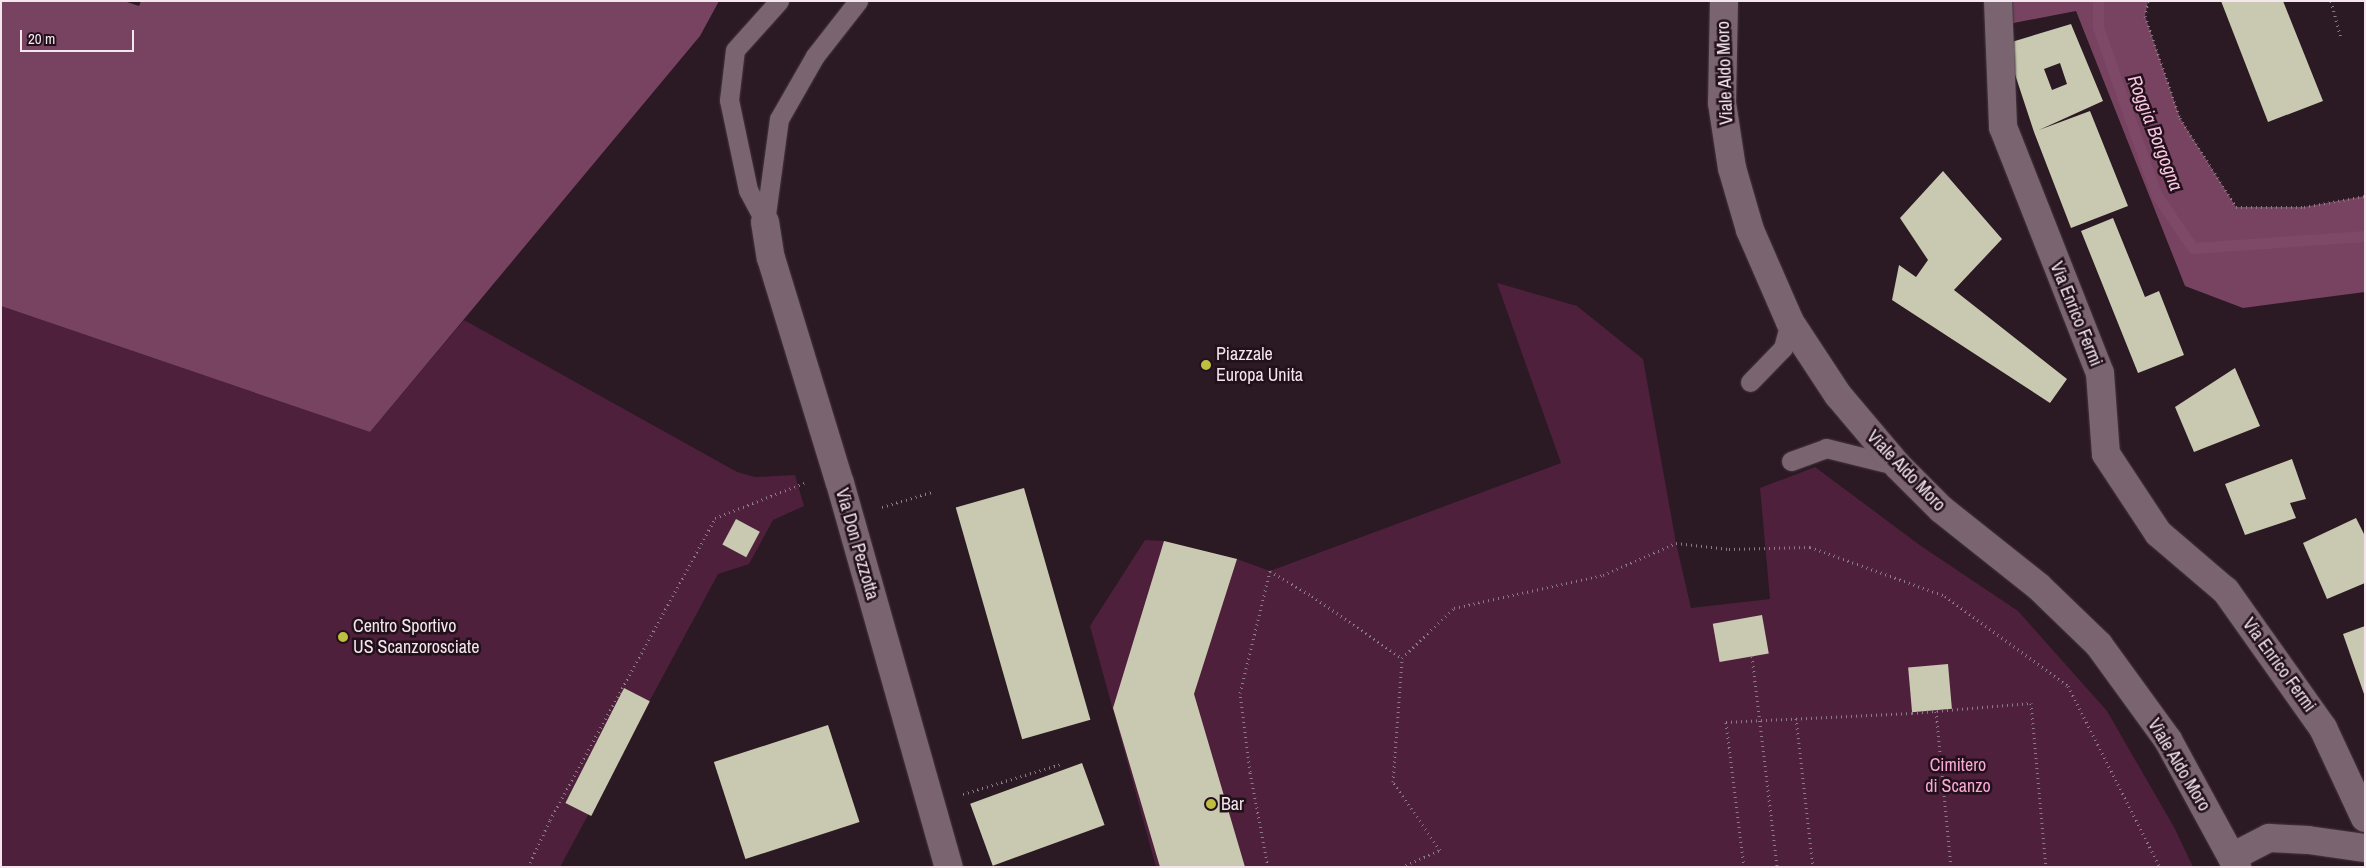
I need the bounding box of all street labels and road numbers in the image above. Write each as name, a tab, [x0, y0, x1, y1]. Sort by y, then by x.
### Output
street label: Viale Aldo Moro	[1712, 20, 1738, 126]
street label: Via Enrico Fermi	[2045, 259, 2107, 369]
street label: Viale Aldo Moro	[1862, 426, 1950, 516]
street label: Via Don Pezzotta	[831, 486, 883, 602]
street label: Via Enrico Fermi	[2238, 614, 2320, 716]
street label: Viale Aldo Moro	[2143, 715, 2215, 815]

